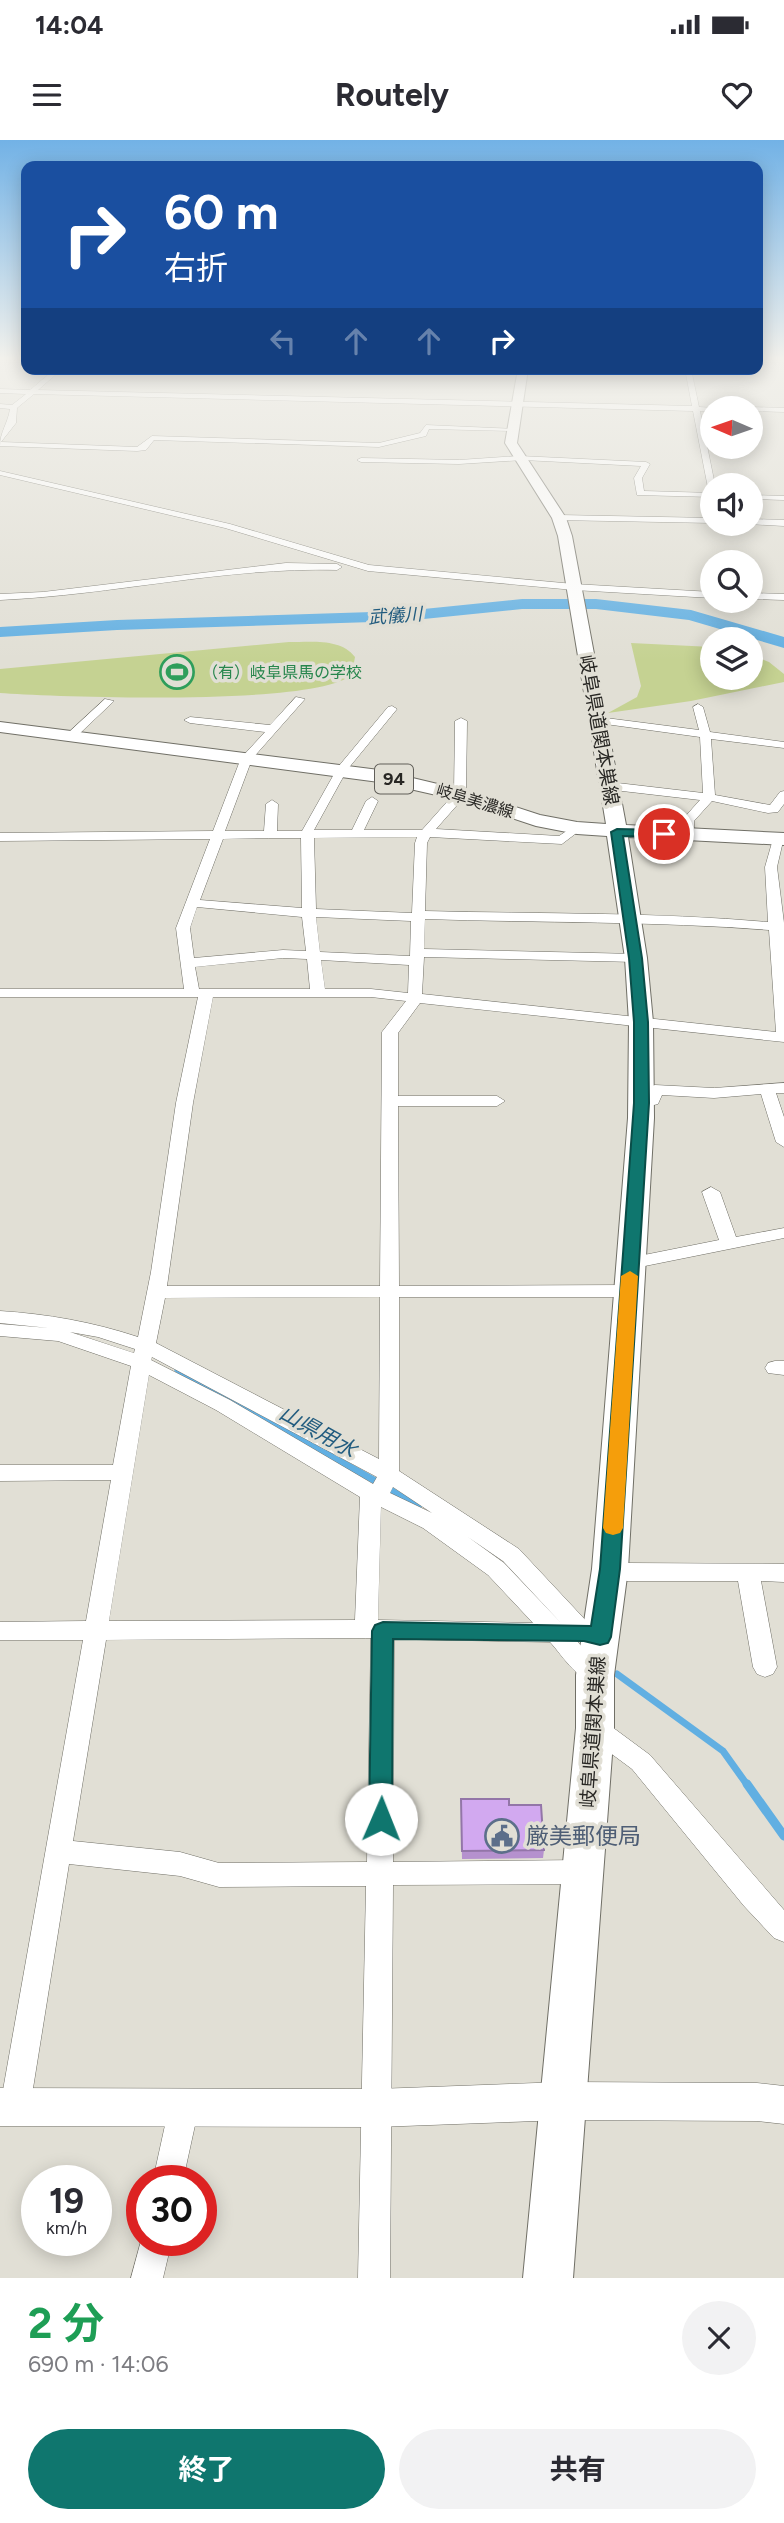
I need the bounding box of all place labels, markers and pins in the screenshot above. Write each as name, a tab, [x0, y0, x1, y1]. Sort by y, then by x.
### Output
sports icon: （有）岐阜県馬の学校	[158, 653, 196, 691]
place label: （有）岐阜県馬の学校	[202, 663, 362, 682]
pin	[634, 804, 694, 864]
public building icon: 厳美郵便局	[483, 1817, 521, 1855]
place label: 厳美郵便局	[526, 1822, 641, 1850]

